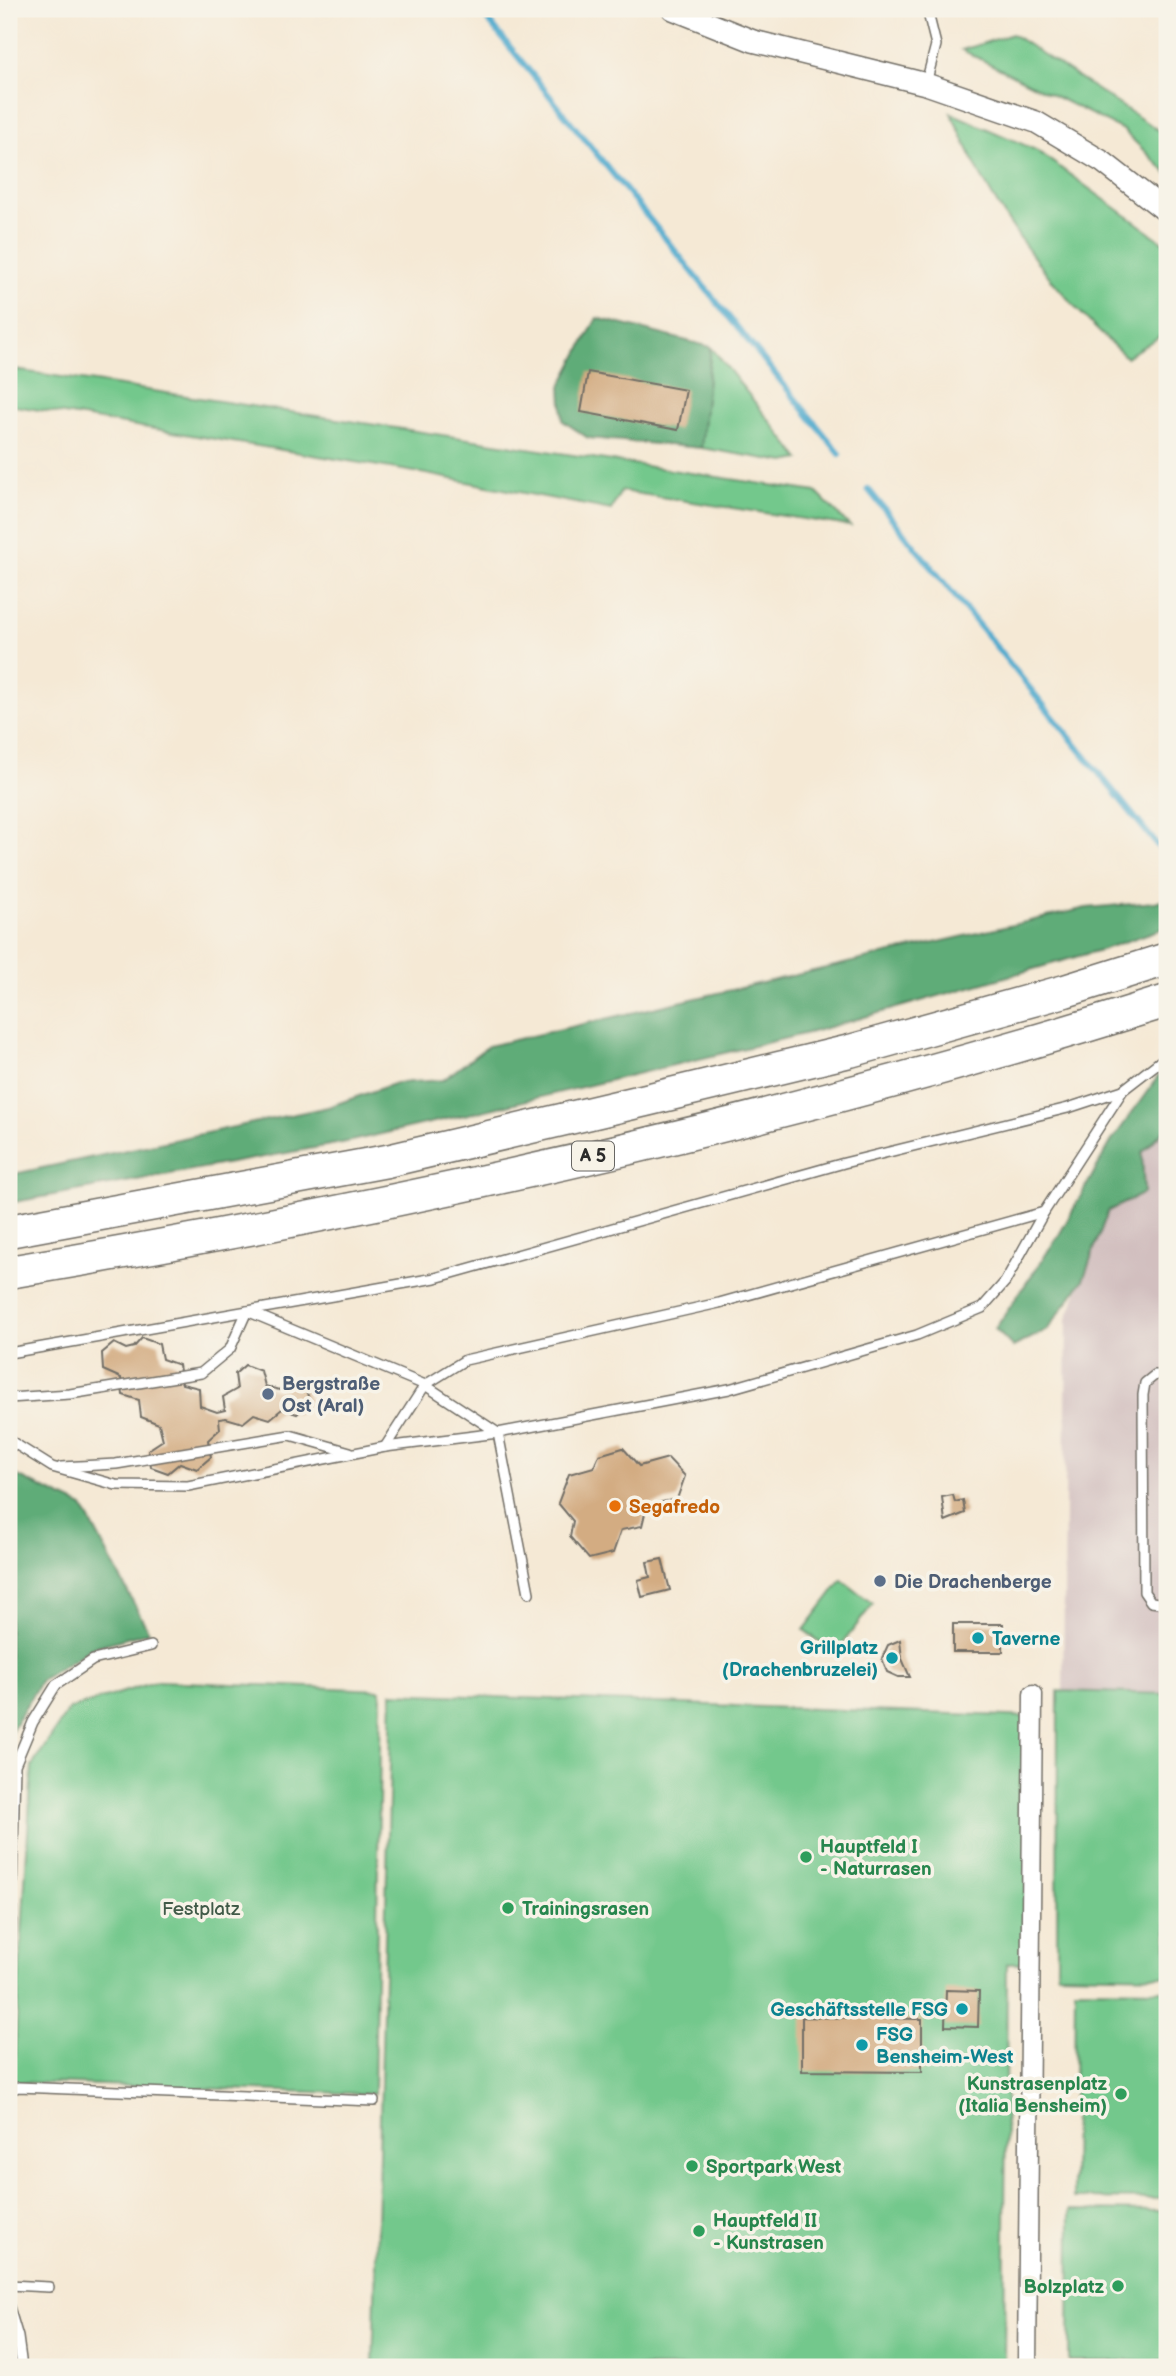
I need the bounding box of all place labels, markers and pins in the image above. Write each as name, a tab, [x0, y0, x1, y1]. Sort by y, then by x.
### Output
place label: Bergstraße Ost (Aral)	[282, 1373, 380, 1418]
marker: Bergstraße Ost (Aral)	[260, 1386, 276, 1402]
place label: Segafredo	[629, 1496, 720, 1519]
marker: Segafredo	[607, 1498, 623, 1514]
place label: Die Drachenberge	[894, 1571, 1052, 1594]
marker: Die Drachenberge	[872, 1573, 888, 1589]
place label: Taverne	[992, 1628, 1060, 1651]
marker: Taverne	[970, 1630, 986, 1646]
place label: Grillplatz (Drachenbruzelei)	[722, 1637, 879, 1682]
marker: Grillplatz (Drachenbruzelei)	[884, 1650, 900, 1666]
place label: Hauptfeld I - Naturrasen	[820, 1836, 932, 1881]
marker: Hauptfeld I - Naturrasen	[798, 1849, 814, 1865]
place label: Trainingsrasen	[522, 1898, 649, 1921]
marker: Trainingsrasen	[500, 1900, 516, 1916]
place label: Geschäftsstelle FSG	[770, 1999, 948, 2022]
marker: Geschäftsstelle FSG	[954, 2001, 970, 2017]
place label: FSG Bensheim-West	[876, 2024, 1014, 2069]
marker: FSG Bensheim-West	[854, 2037, 870, 2053]
place label: Kunstrasenplatz (Italia Bensheim)	[958, 2073, 1108, 2118]
marker: Kunstrasenplatz (Italia Bensheim)	[1113, 2086, 1129, 2102]
place label: Sportpark West	[706, 2156, 842, 2179]
marker: Sportpark West	[684, 2158, 700, 2174]
place label: Hauptfeld II - Kunstrasen	[713, 2210, 824, 2255]
marker: Hauptfeld II - Kunstrasen	[691, 2223, 707, 2239]
place label: Bolzplatz	[1023, 2276, 1105, 2299]
marker: Bolzplatz	[1110, 2278, 1126, 2294]

